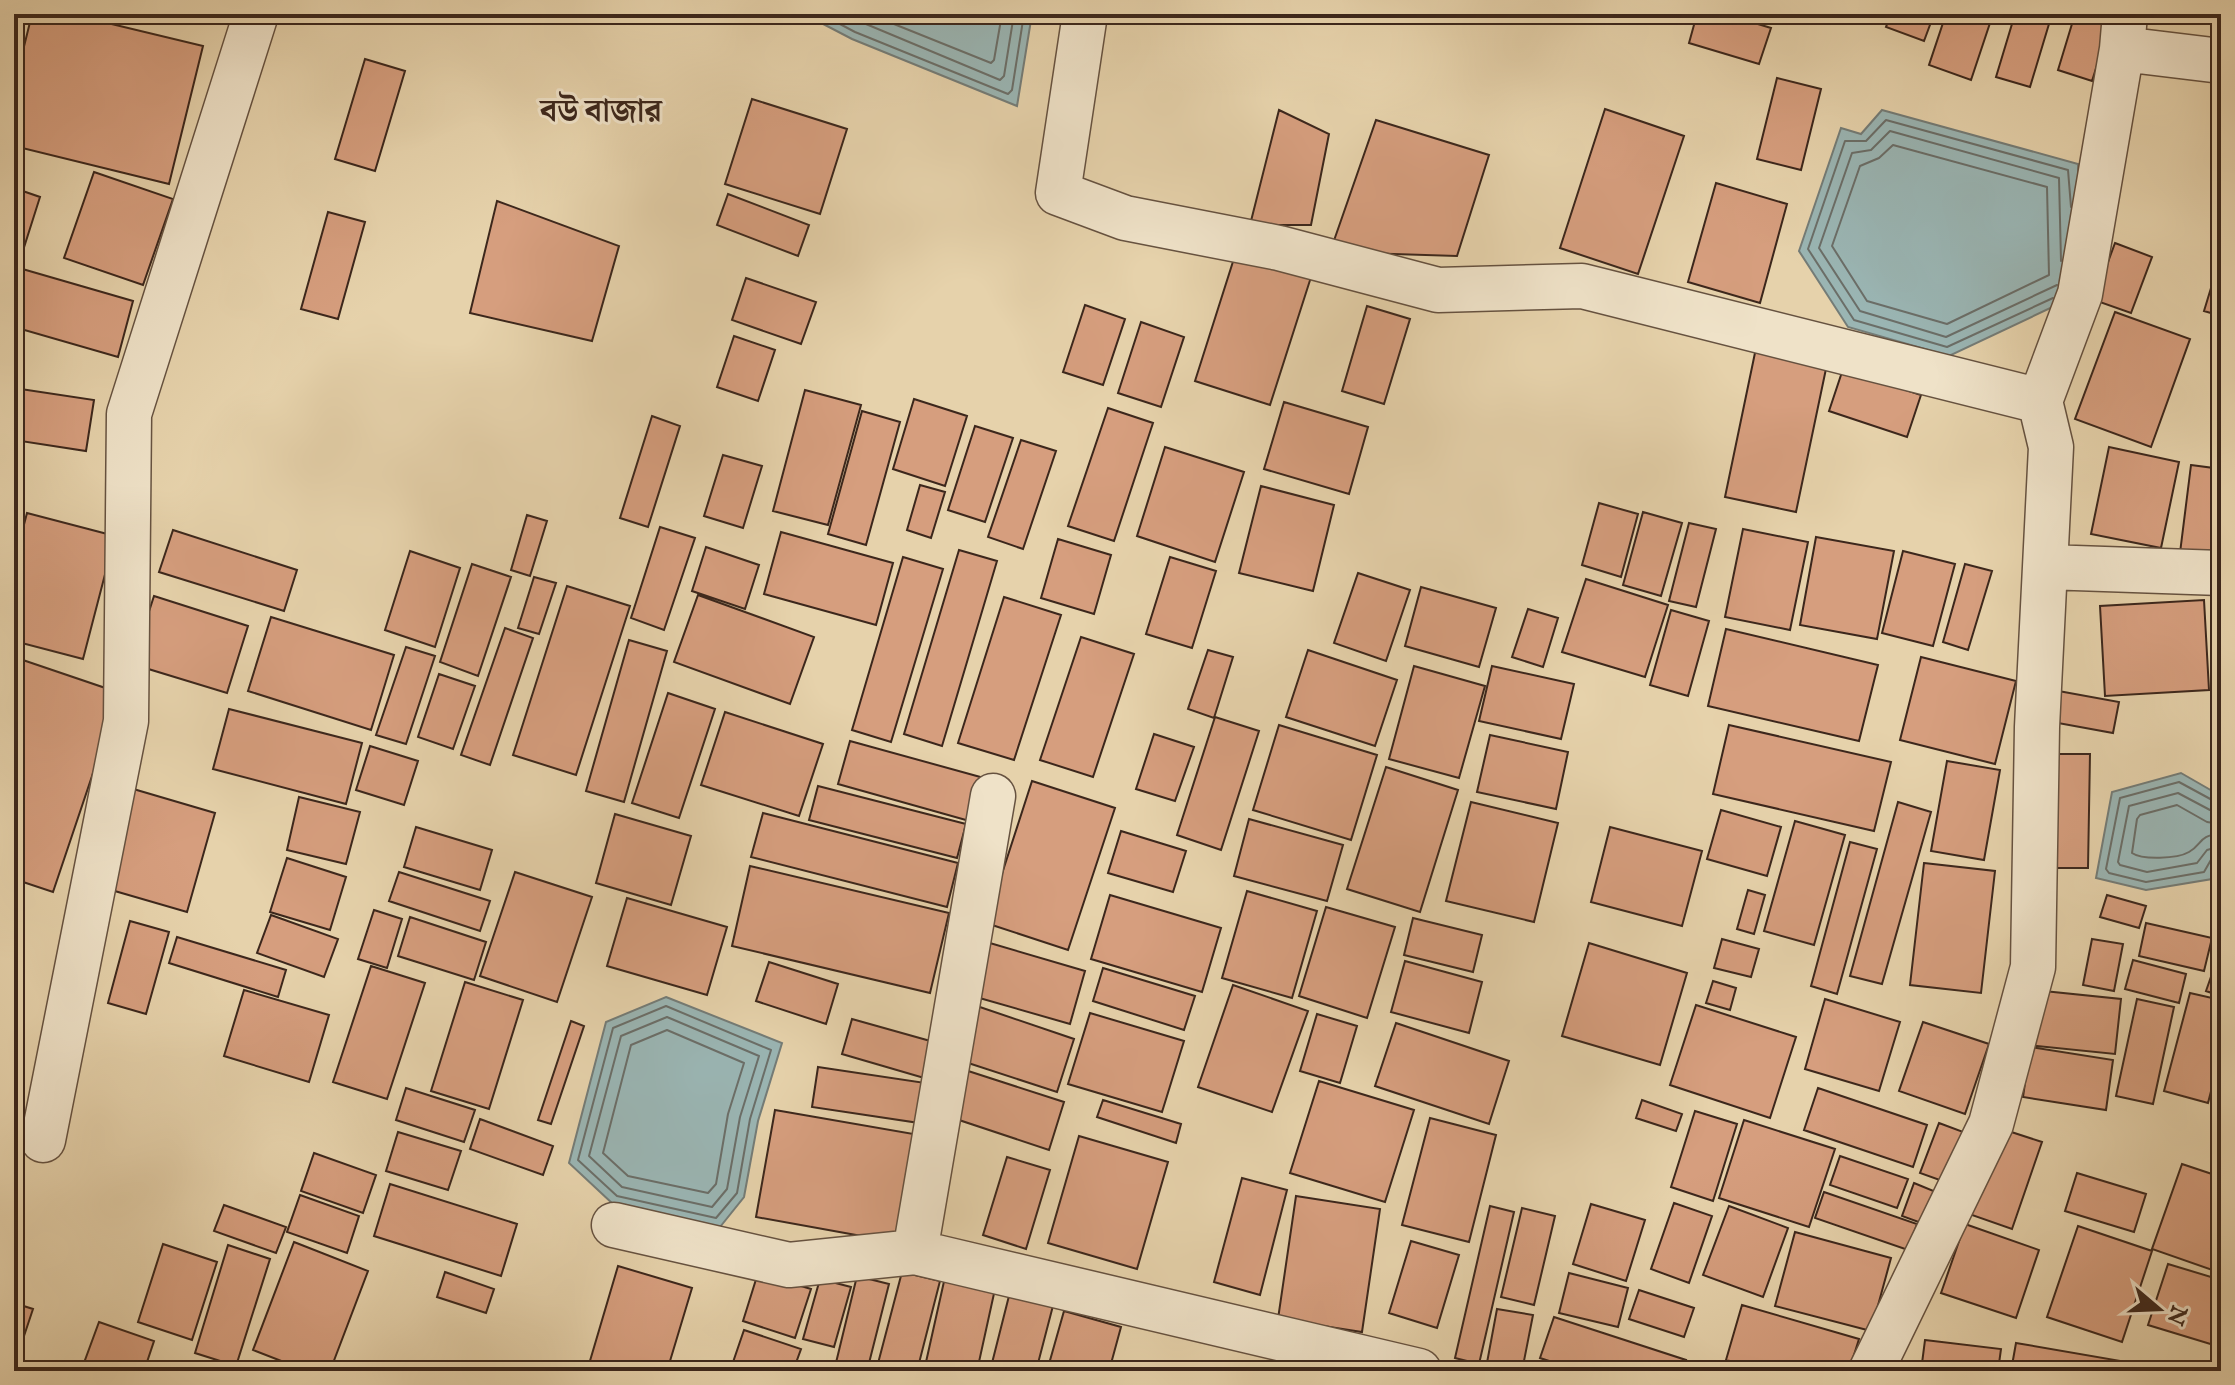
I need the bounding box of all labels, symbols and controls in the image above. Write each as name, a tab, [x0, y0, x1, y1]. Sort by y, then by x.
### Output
district label: বউ বাজার	[538, 91, 664, 133]
north arrow	[2119, 1269, 2199, 1349]
text: N	[2160, 1300, 2193, 1328]

